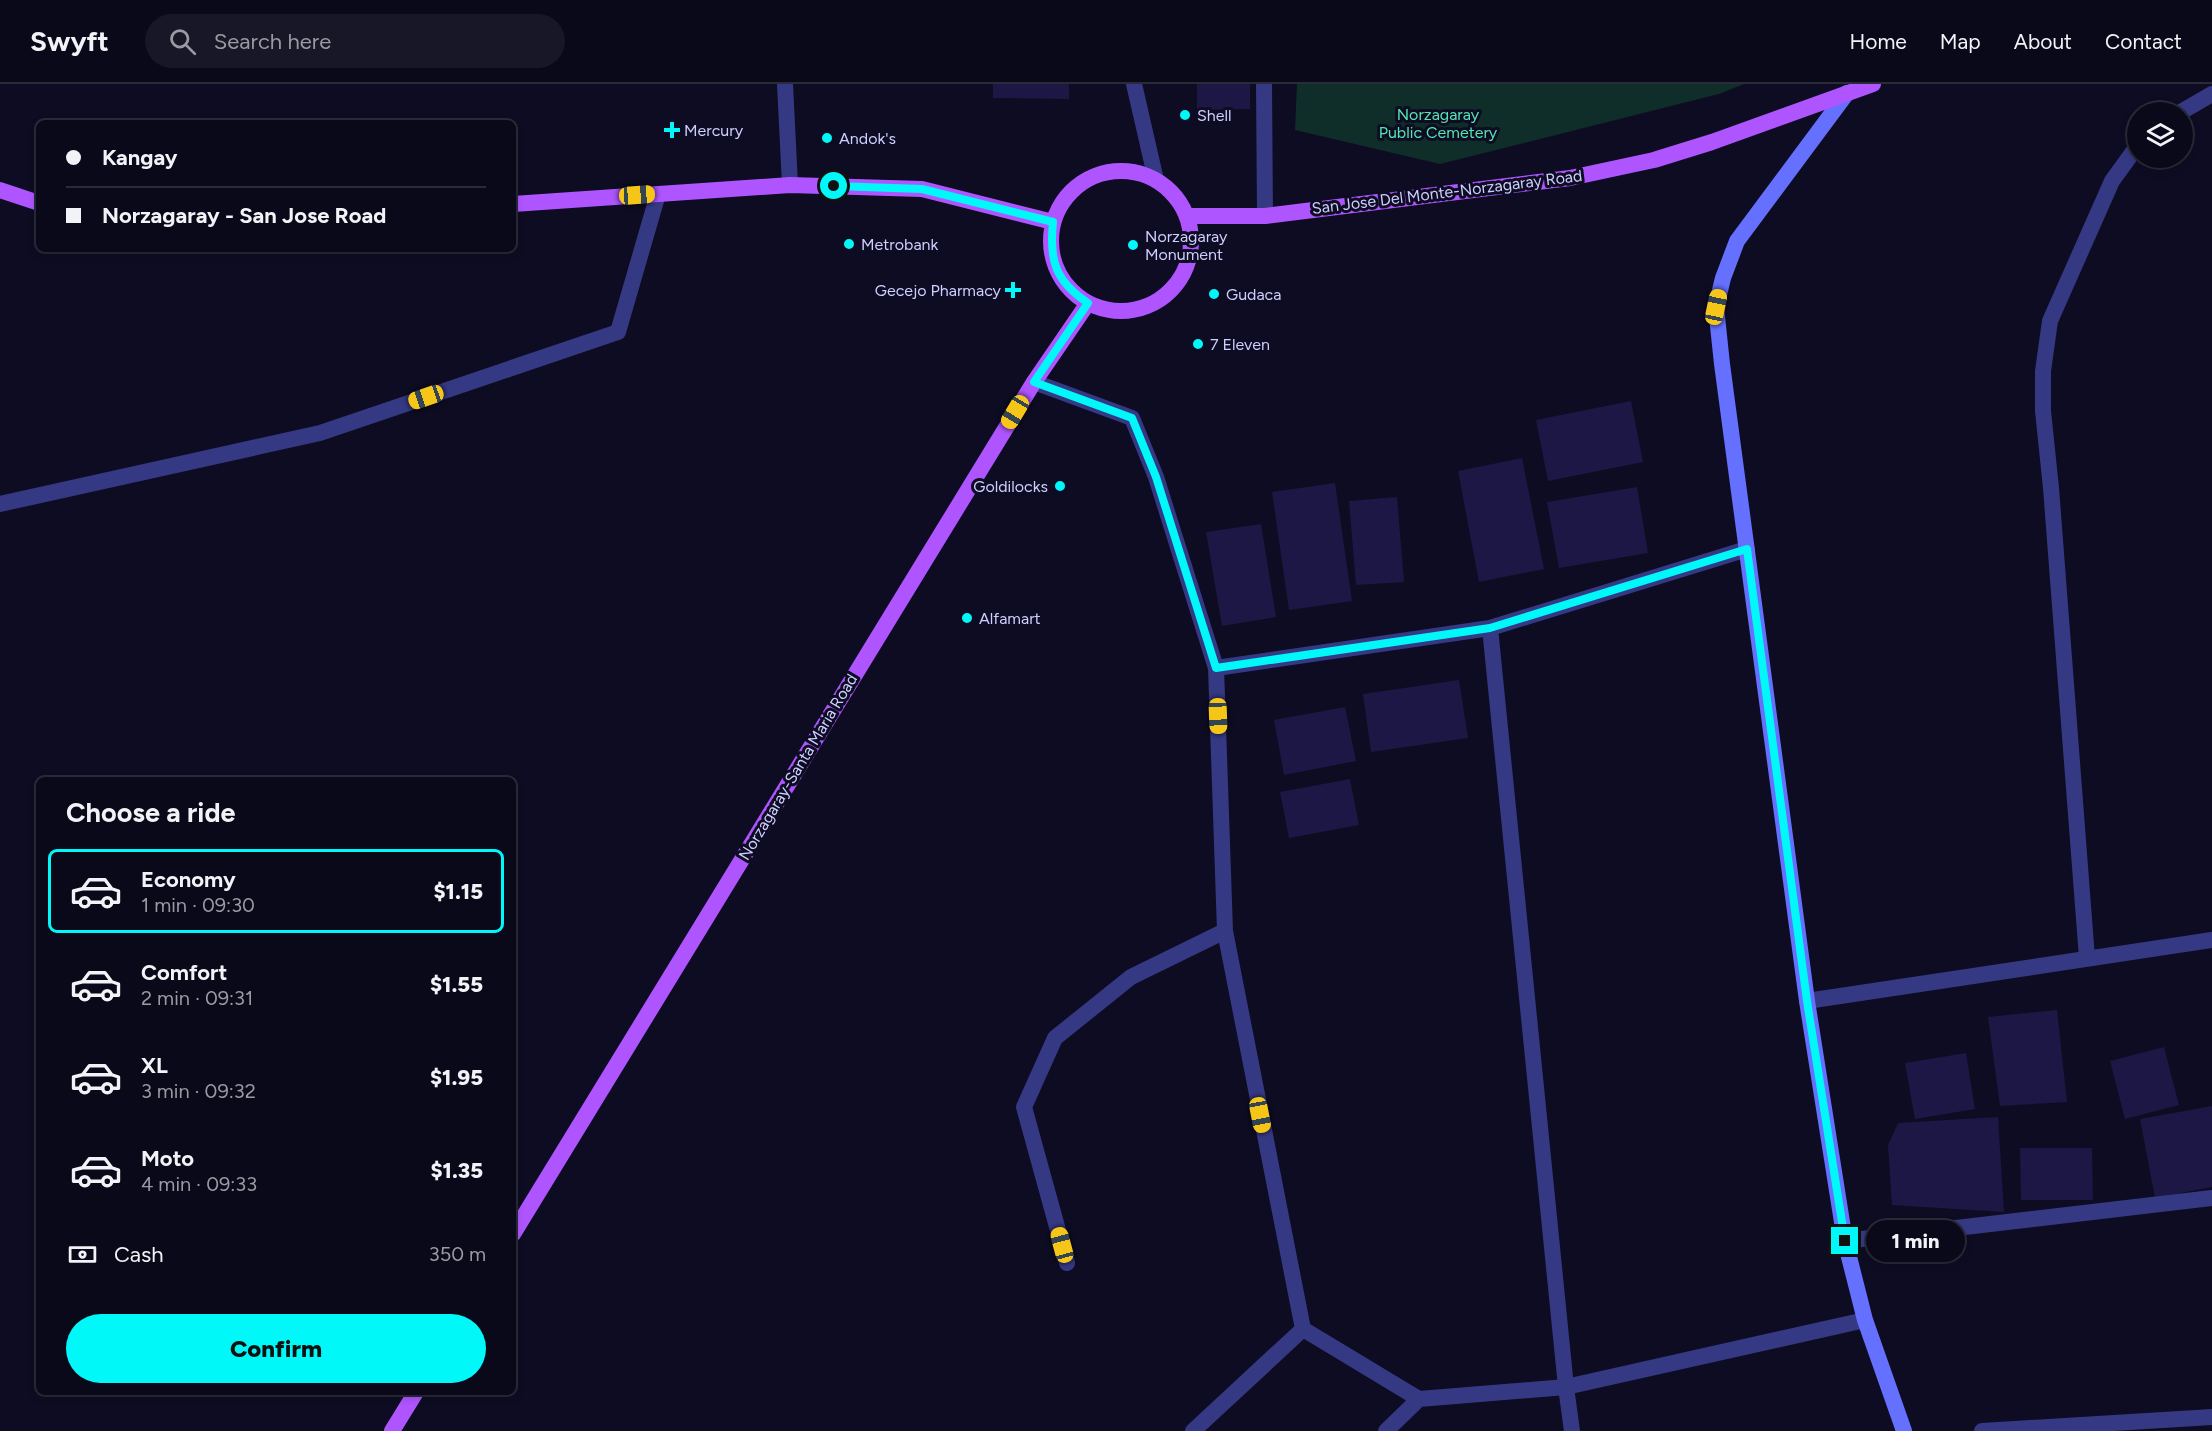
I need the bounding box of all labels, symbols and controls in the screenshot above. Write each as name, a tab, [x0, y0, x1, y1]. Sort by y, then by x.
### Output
search box	[145, 14, 565, 68]
text: Swyft	[30, 24, 109, 58]
icon: search	[166, 25, 199, 58]
text: Search here	[214, 28, 331, 55]
text: Home	[1850, 29, 1907, 54]
text: Map	[1940, 29, 1981, 54]
text: About	[2014, 29, 2072, 54]
text: Contact	[2105, 29, 2182, 54]
map controls	[2127, 102, 2193, 168]
button: layers	[2127, 102, 2193, 168]
park label: Norzagaray Public Cemetery	[1379, 105, 1498, 142]
place label: Shell	[1197, 106, 1232, 125]
marker: Shell	[1178, 108, 1192, 122]
place label: Mercury	[684, 121, 744, 140]
marker: Mercury	[665, 123, 679, 137]
place label: Andok's	[839, 129, 896, 148]
marker: Andok's	[820, 131, 834, 145]
text: Kangay	[102, 144, 178, 171]
street label: San Jose Del Monte-Norzagaray Road	[1311, 166, 1583, 218]
route start	[820, 172, 847, 199]
car	[618, 185, 656, 205]
text: Norzagaray - San Jose Road	[102, 202, 386, 229]
place label: Norzagaray Monument	[1145, 227, 1228, 264]
place label: Metrobank	[861, 235, 938, 254]
marker: Metrobank	[842, 237, 856, 251]
marker: Norzagaray Monument	[1126, 238, 1140, 252]
place label: Gecejo Pharmacy	[875, 281, 1002, 300]
marker: Gecejo Pharmacy	[1006, 283, 1020, 297]
place label: Gudaca	[1226, 285, 1281, 304]
marker: Gudaca	[1207, 287, 1221, 301]
car	[1703, 288, 1729, 326]
place label: 7 Eleven	[1210, 335, 1270, 354]
marker: 7 Eleven	[1191, 337, 1205, 351]
car	[406, 383, 446, 411]
car	[998, 392, 1032, 432]
place label: Goldilocks	[973, 477, 1048, 496]
marker: Goldilocks	[1053, 479, 1067, 493]
place label: Alfamart	[979, 609, 1041, 628]
marker: Alfamart	[960, 611, 974, 625]
street label: Norzagaray-Santa Maria Road	[735, 670, 861, 864]
car	[1208, 698, 1228, 734]
text: Choose a ride	[66, 796, 235, 829]
icon: car	[69, 864, 123, 918]
text: Economy	[141, 866, 236, 893]
text: $1.15	[433, 878, 483, 905]
text: 1 min · 09:30	[141, 893, 255, 917]
icon: car	[69, 957, 123, 1011]
text: Comfort	[141, 959, 227, 986]
text: $1.55	[430, 971, 483, 998]
text: 2 min · 09:31	[141, 986, 253, 1010]
icon: car	[69, 1050, 123, 1104]
text: XL	[141, 1052, 168, 1079]
text: $1.95	[430, 1064, 483, 1091]
text: 3 min · 09:32	[141, 1079, 256, 1103]
car	[1248, 1096, 1272, 1134]
icon: car	[69, 1143, 123, 1197]
text: Moto	[141, 1145, 194, 1172]
text: $1.35	[430, 1157, 483, 1184]
text: 4 min · 09:33	[141, 1172, 257, 1196]
callout: 1 min	[1866, 1220, 1965, 1262]
car	[1049, 1225, 1075, 1265]
route end	[1831, 1227, 1858, 1254]
text: 1 min	[1892, 1229, 1939, 1253]
icon: cash	[66, 1238, 99, 1271]
text: Cash	[114, 1241, 164, 1268]
text: 350 m	[429, 1242, 486, 1266]
button: Confirm	[66, 1314, 486, 1383]

